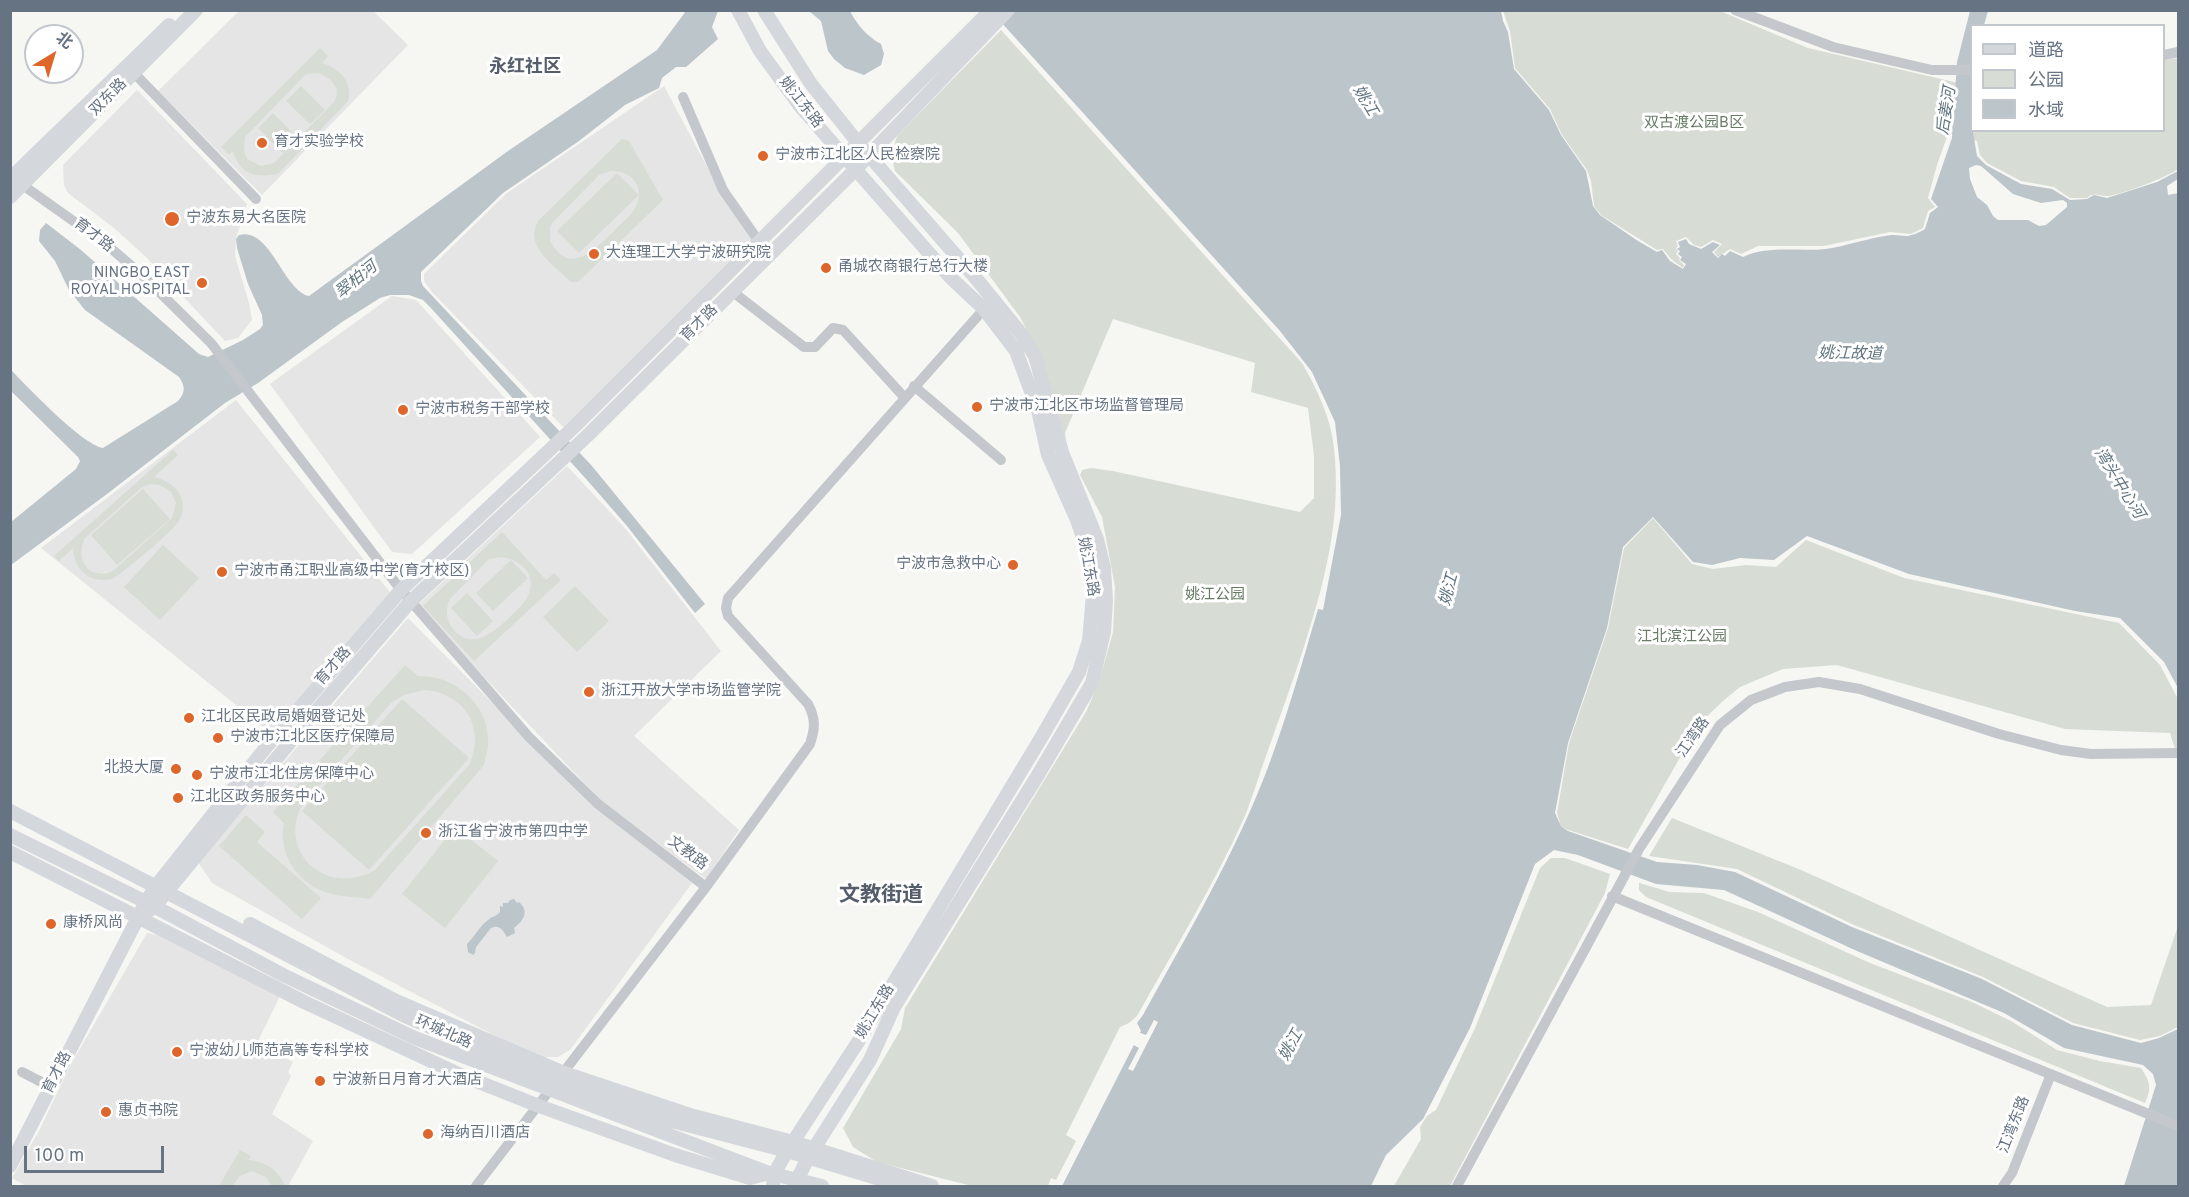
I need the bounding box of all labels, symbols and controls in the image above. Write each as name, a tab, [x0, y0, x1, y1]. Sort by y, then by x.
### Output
north arrow	[24, 24, 84, 84]
legend	[1970, 24, 2165, 132]
text: 北	[51, 29, 76, 54]
text: 道路	[2028, 40, 2064, 63]
district label: 永红社区	[489, 57, 561, 79]
text: 公园	[2028, 70, 2064, 93]
street label: 姚江东路	[774, 74, 826, 132]
street label: 双东路	[87, 76, 131, 120]
water label: 姚江	[1348, 82, 1380, 120]
water label: 后姜河	[1935, 86, 1961, 136]
text: 水域	[2028, 100, 2064, 123]
park label: 双古渡公园B区	[1644, 115, 1744, 133]
place label: 育才实验学校	[274, 134, 364, 152]
marker: 育才实验学校	[255, 136, 269, 150]
place label: 宁波市江北区人民检察院	[775, 147, 940, 165]
marker: 宁波市江北区人民检察院	[756, 149, 770, 163]
marker: 宁波东易大名医院	[163, 210, 181, 228]
place label: 宁波东易大名医院	[186, 210, 306, 228]
street label: 育才路	[70, 215, 116, 257]
place label: 大连理工大学宁波研究院	[606, 245, 771, 263]
marker: 大连理工大学宁波研究院	[587, 247, 601, 261]
water label: 翠柏河	[332, 258, 382, 304]
place label: 甬城农商银行总行大楼	[838, 259, 988, 277]
marker: 甬城农商银行总行大楼	[819, 261, 833, 275]
place label: NINGBO EAST ROYAL HOSPITAL	[70, 265, 190, 300]
marker: NINGBO EAST ROYAL HOSPITAL	[195, 276, 209, 290]
street label: 育才路	[678, 302, 722, 346]
water label: 姚江故道	[1818, 345, 1882, 365]
place label: 宁波市江北区市场监督管理局	[989, 398, 1184, 416]
marker: 宁波市江北区市场监督管理局	[970, 400, 984, 414]
place label: 宁波市税务干部学校	[415, 401, 550, 419]
marker: 宁波市税务干部学校	[396, 403, 410, 417]
water label: 湾头中心河	[2089, 445, 2147, 523]
street label: 姚江东路	[1073, 536, 1101, 598]
place label: 宁波市急救中心	[896, 556, 1001, 574]
marker: 宁波市急救中心	[1006, 558, 1020, 572]
place label: 宁波市甬江职业高级中学(育才校区)	[234, 563, 469, 581]
marker: 宁波市甬江职业高级中学(育才校区)	[215, 565, 229, 579]
water label: 姚江	[1437, 572, 1463, 608]
park label: 姚江公园	[1185, 587, 1245, 605]
park label: 江北滨江公园	[1637, 629, 1727, 647]
street label: 育才路	[312, 644, 356, 690]
place label: 浙江开放大学市场监管学院	[601, 683, 781, 701]
marker: 浙江开放大学市场监管学院	[582, 685, 596, 699]
place label: 江北区民政局婚姻登记处	[201, 709, 366, 727]
marker: 江北区民政局婚姻登记处	[182, 711, 196, 725]
street label: 江湾路	[1674, 714, 1714, 762]
place label: 宁波市江北区医疗保障局	[230, 729, 395, 747]
marker: 宁波市江北区医疗保障局	[211, 731, 225, 745]
place label: 北投大厦	[104, 760, 164, 778]
marker: 北投大厦	[169, 762, 183, 776]
place label: 宁波市江北住房保障中心	[209, 766, 374, 784]
marker: 宁波市江北住房保障中心	[190, 768, 204, 782]
place label: 江北区政务服务中心	[190, 789, 325, 807]
marker: 江北区政务服务中心	[171, 791, 185, 805]
place label: 浙江省宁波市第四中学	[438, 824, 588, 842]
marker: 浙江省宁波市第四中学	[419, 826, 433, 840]
street label: 文教路	[664, 833, 710, 875]
district label: 文教街道	[839, 884, 923, 910]
place label: 康桥风尚	[63, 915, 123, 933]
marker: 康桥风尚	[44, 917, 58, 931]
street label: 姚江东路	[853, 982, 899, 1042]
street label: 环城北路	[412, 1013, 474, 1053]
water label: 姚江	[1276, 1027, 1308, 1065]
place label: 宁波幼儿师范高等专科学校	[189, 1043, 369, 1061]
marker: 宁波幼儿师范高等专科学校	[170, 1045, 184, 1059]
street label: 育才路	[40, 1049, 76, 1097]
place label: 宁波新日月育才大酒店	[332, 1072, 482, 1090]
marker: 宁波新日月育才大酒店	[313, 1074, 327, 1088]
street label: 江湾东路	[1995, 1094, 2035, 1156]
place label: 惠贞书院	[118, 1103, 178, 1121]
marker: 惠贞书院	[99, 1105, 113, 1119]
place label: 海纳百川酒店	[440, 1125, 530, 1143]
marker: 海纳百川酒店	[421, 1127, 435, 1141]
scale bar	[27, 1134, 166, 1172]
text: 100 m	[35, 1145, 84, 1168]

